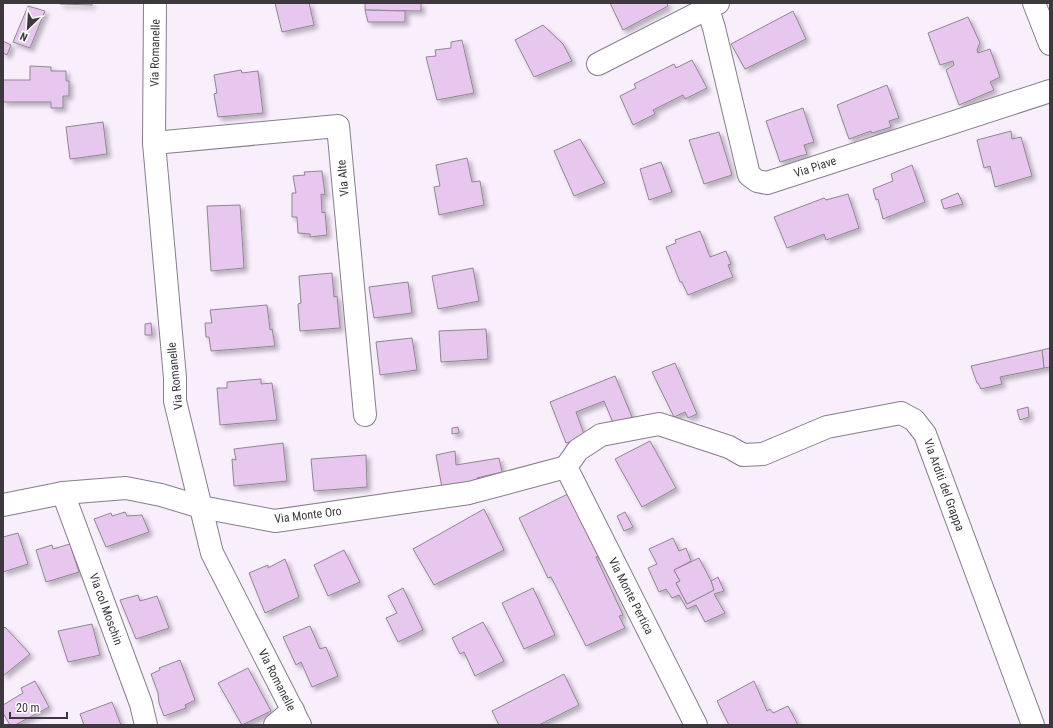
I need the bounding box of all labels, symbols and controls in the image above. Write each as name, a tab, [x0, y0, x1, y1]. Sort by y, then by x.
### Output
north arrow	[8, 8, 48, 48]
street label: Via Romanelle	[147, 19, 163, 87]
text: N	[18, 29, 30, 44]
street label: Via Piave	[792, 153, 838, 180]
street label: Via Alte	[334, 159, 352, 197]
street label: Via Romanelle	[164, 341, 186, 410]
street label: Via Arditi del Grappa	[921, 437, 967, 533]
street label: Via Monte Oro	[274, 504, 342, 526]
street label: Via Monte Pertica	[606, 555, 657, 637]
street label: Via col Moschin	[87, 571, 126, 647]
street label: Via Romanelle	[255, 647, 299, 714]
scale bar	[10, 694, 67, 720]
text: 20 m	[16, 701, 40, 715]

